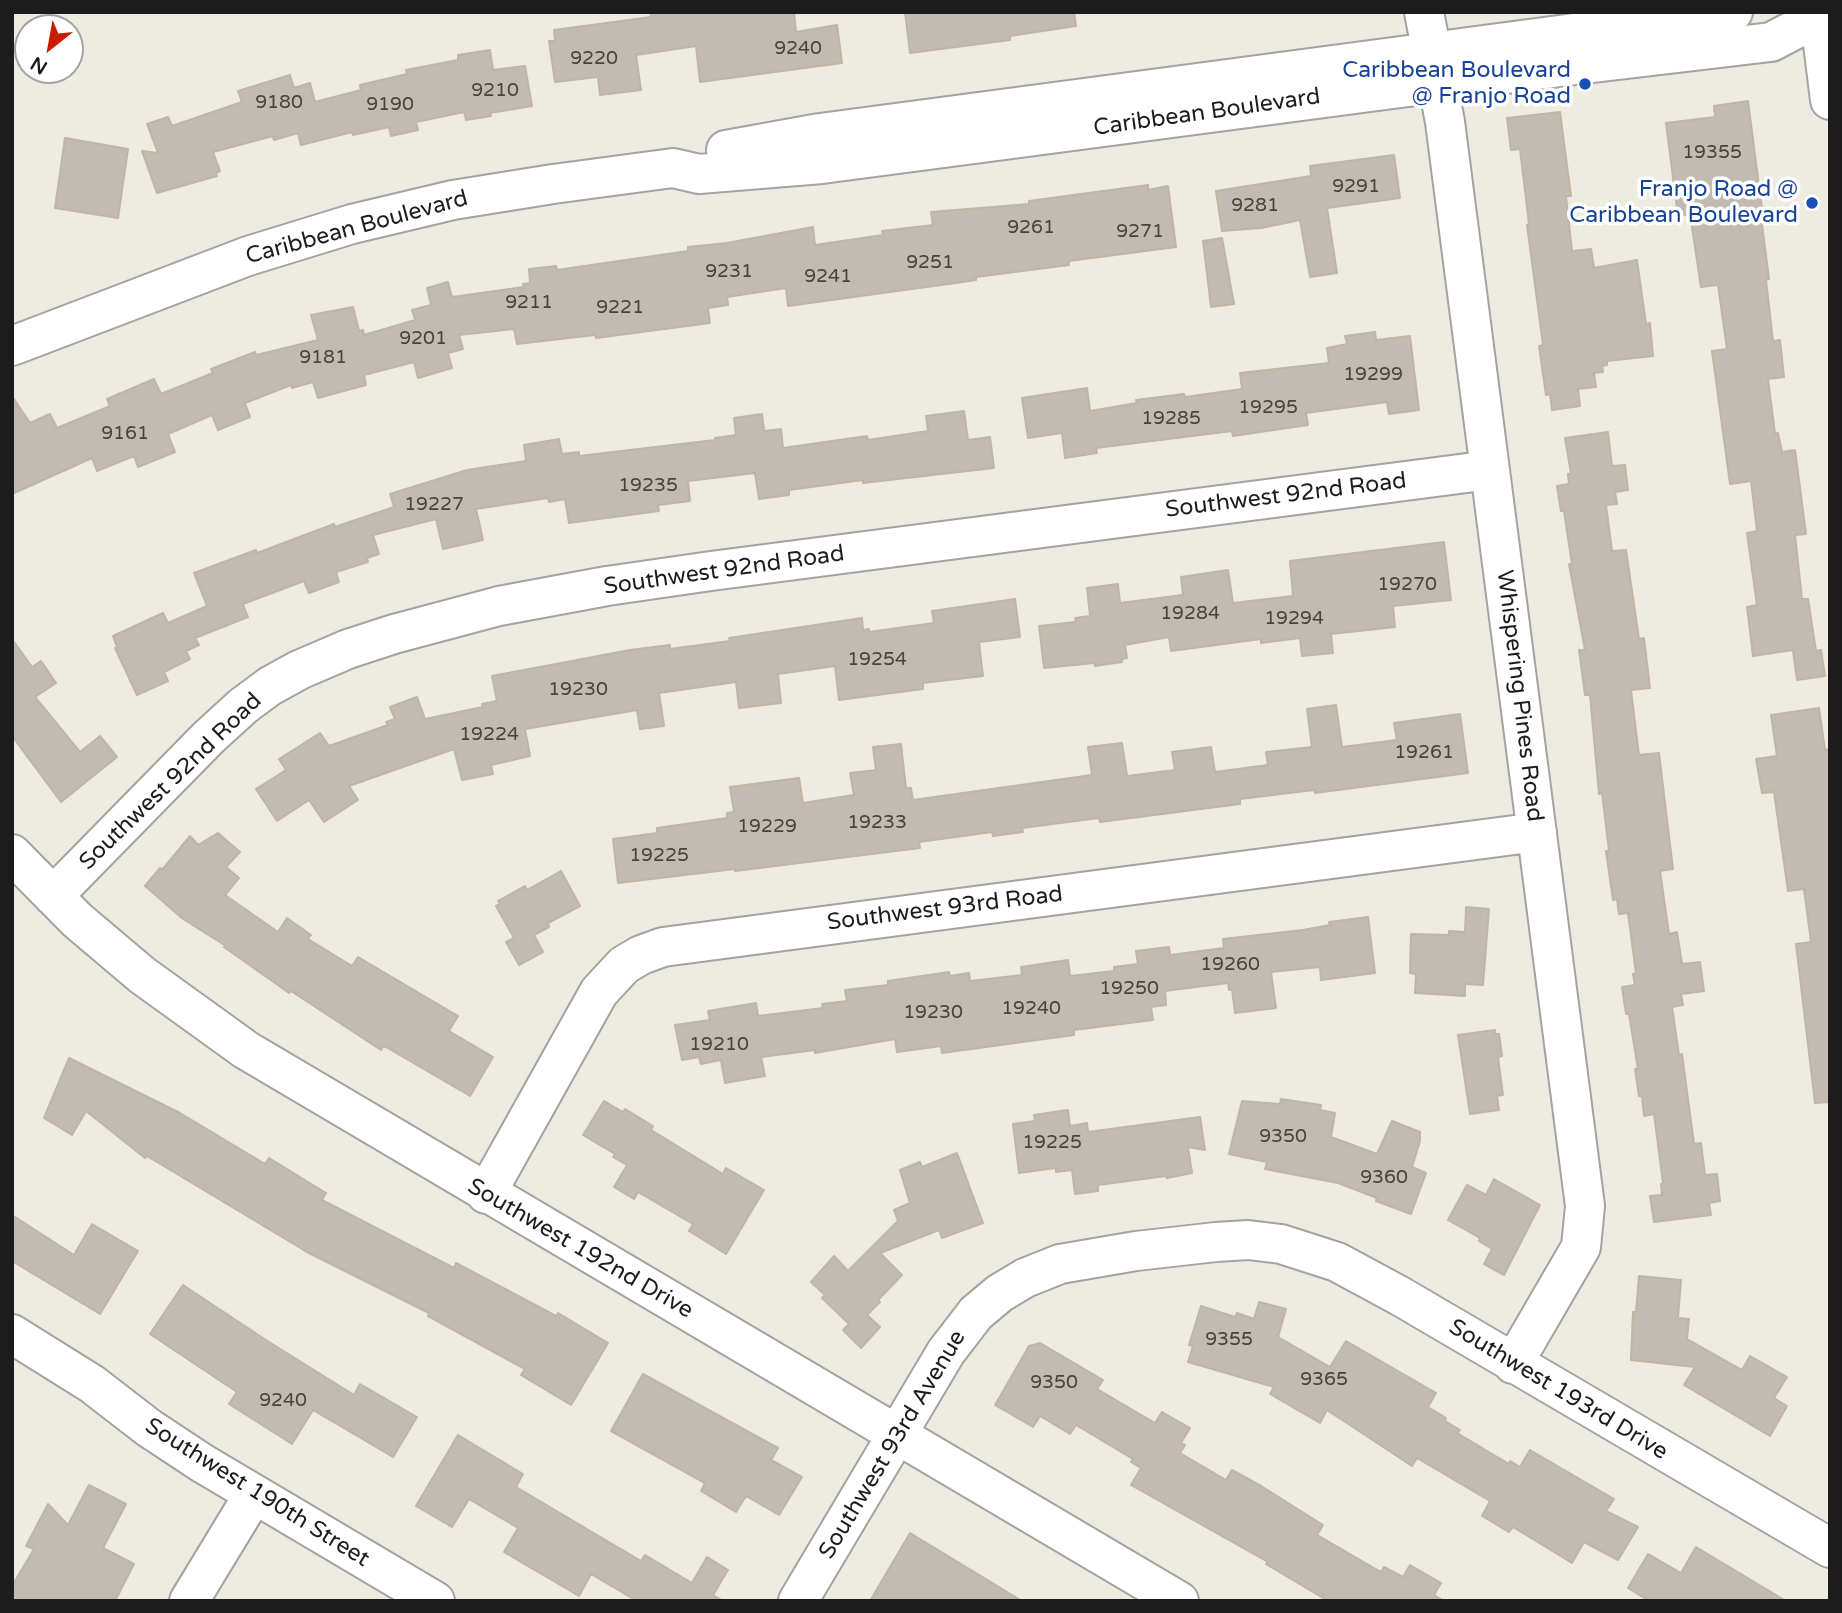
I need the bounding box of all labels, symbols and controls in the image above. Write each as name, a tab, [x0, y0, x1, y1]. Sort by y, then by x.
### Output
north arrow	[14, 14, 84, 84]
house number: 9240	[774, 38, 822, 60]
house number: 9220	[570, 48, 618, 70]
text: N	[27, 52, 51, 79]
place label: Caribbean Boulevard @ Franjo Road	[1342, 57, 1571, 111]
marker: Caribbean Boulevard @ Franjo Road	[1577, 76, 1593, 92]
house number: 9210	[471, 80, 519, 102]
street label: Caribbean Boulevard	[1092, 83, 1322, 143]
house number: 9180	[255, 92, 303, 114]
house number: 9190	[366, 94, 414, 116]
house number: 19355	[1682, 142, 1742, 164]
house number: 9291	[1332, 176, 1380, 198]
place label: Franjo Road @ Caribbean Boulevard	[1569, 176, 1798, 230]
street label: Caribbean Boulevard	[243, 185, 471, 271]
house number: 9281	[1231, 195, 1279, 217]
marker: Franjo Road @ Caribbean Boulevard	[1804, 195, 1820, 211]
house number: 9261	[1007, 217, 1055, 239]
house number: 9271	[1116, 221, 1164, 243]
house number: 9251	[906, 252, 954, 274]
house number: 9231	[705, 261, 753, 283]
house number: 9241	[804, 266, 852, 288]
house number: 9211	[505, 292, 553, 314]
house number: 9221	[596, 297, 644, 319]
house number: 9201	[399, 328, 447, 350]
house number: 9181	[299, 347, 347, 369]
house number: 19299	[1343, 364, 1403, 386]
house number: 19295	[1238, 397, 1298, 419]
house number: 19285	[1141, 408, 1201, 430]
house number: 9161	[101, 423, 149, 445]
street label: Southwest 92nd Road	[1164, 468, 1408, 524]
house number: 19235	[618, 475, 678, 497]
house number: 19227	[404, 494, 464, 516]
street label: Southwest 92nd Road	[602, 540, 846, 602]
street label: Whispering Pines Road	[1490, 569, 1548, 823]
house number: 19270	[1377, 574, 1437, 596]
house number: 19284	[1160, 603, 1220, 625]
house number: 19294	[1264, 608, 1324, 630]
house number: 19254	[847, 649, 907, 671]
house number: 19230	[548, 679, 608, 701]
street label: Southwest 92nd Road	[74, 688, 268, 876]
house number: 19224	[459, 724, 519, 746]
house number: 19261	[1394, 742, 1454, 764]
house number: 19233	[847, 812, 907, 834]
house number: 19229	[737, 816, 797, 838]
house number: 19225	[629, 845, 689, 867]
street label: Southwest 93rd Road	[826, 881, 1064, 937]
house number: 19260	[1200, 954, 1260, 976]
house number: 19250	[1099, 978, 1159, 1000]
house number: 19240	[1001, 998, 1061, 1020]
house number: 19230	[903, 1002, 963, 1024]
house number: 19210	[689, 1034, 749, 1056]
house number: 9350	[1259, 1126, 1307, 1148]
house number: 19225	[1022, 1132, 1082, 1154]
house number: 9360	[1360, 1167, 1408, 1189]
street label: Southwest 192nd Drive	[462, 1173, 698, 1325]
street label: Southwest 193rd Drive	[1444, 1314, 1672, 1466]
street label: Southwest 93rd Avenue	[814, 1326, 972, 1564]
house number: 9355	[1205, 1329, 1253, 1351]
house number: 9365	[1300, 1369, 1348, 1391]
house number: 9350	[1030, 1372, 1078, 1394]
house number: 9240	[259, 1390, 307, 1412]
street label: Southwest 190th Street	[140, 1413, 374, 1573]

